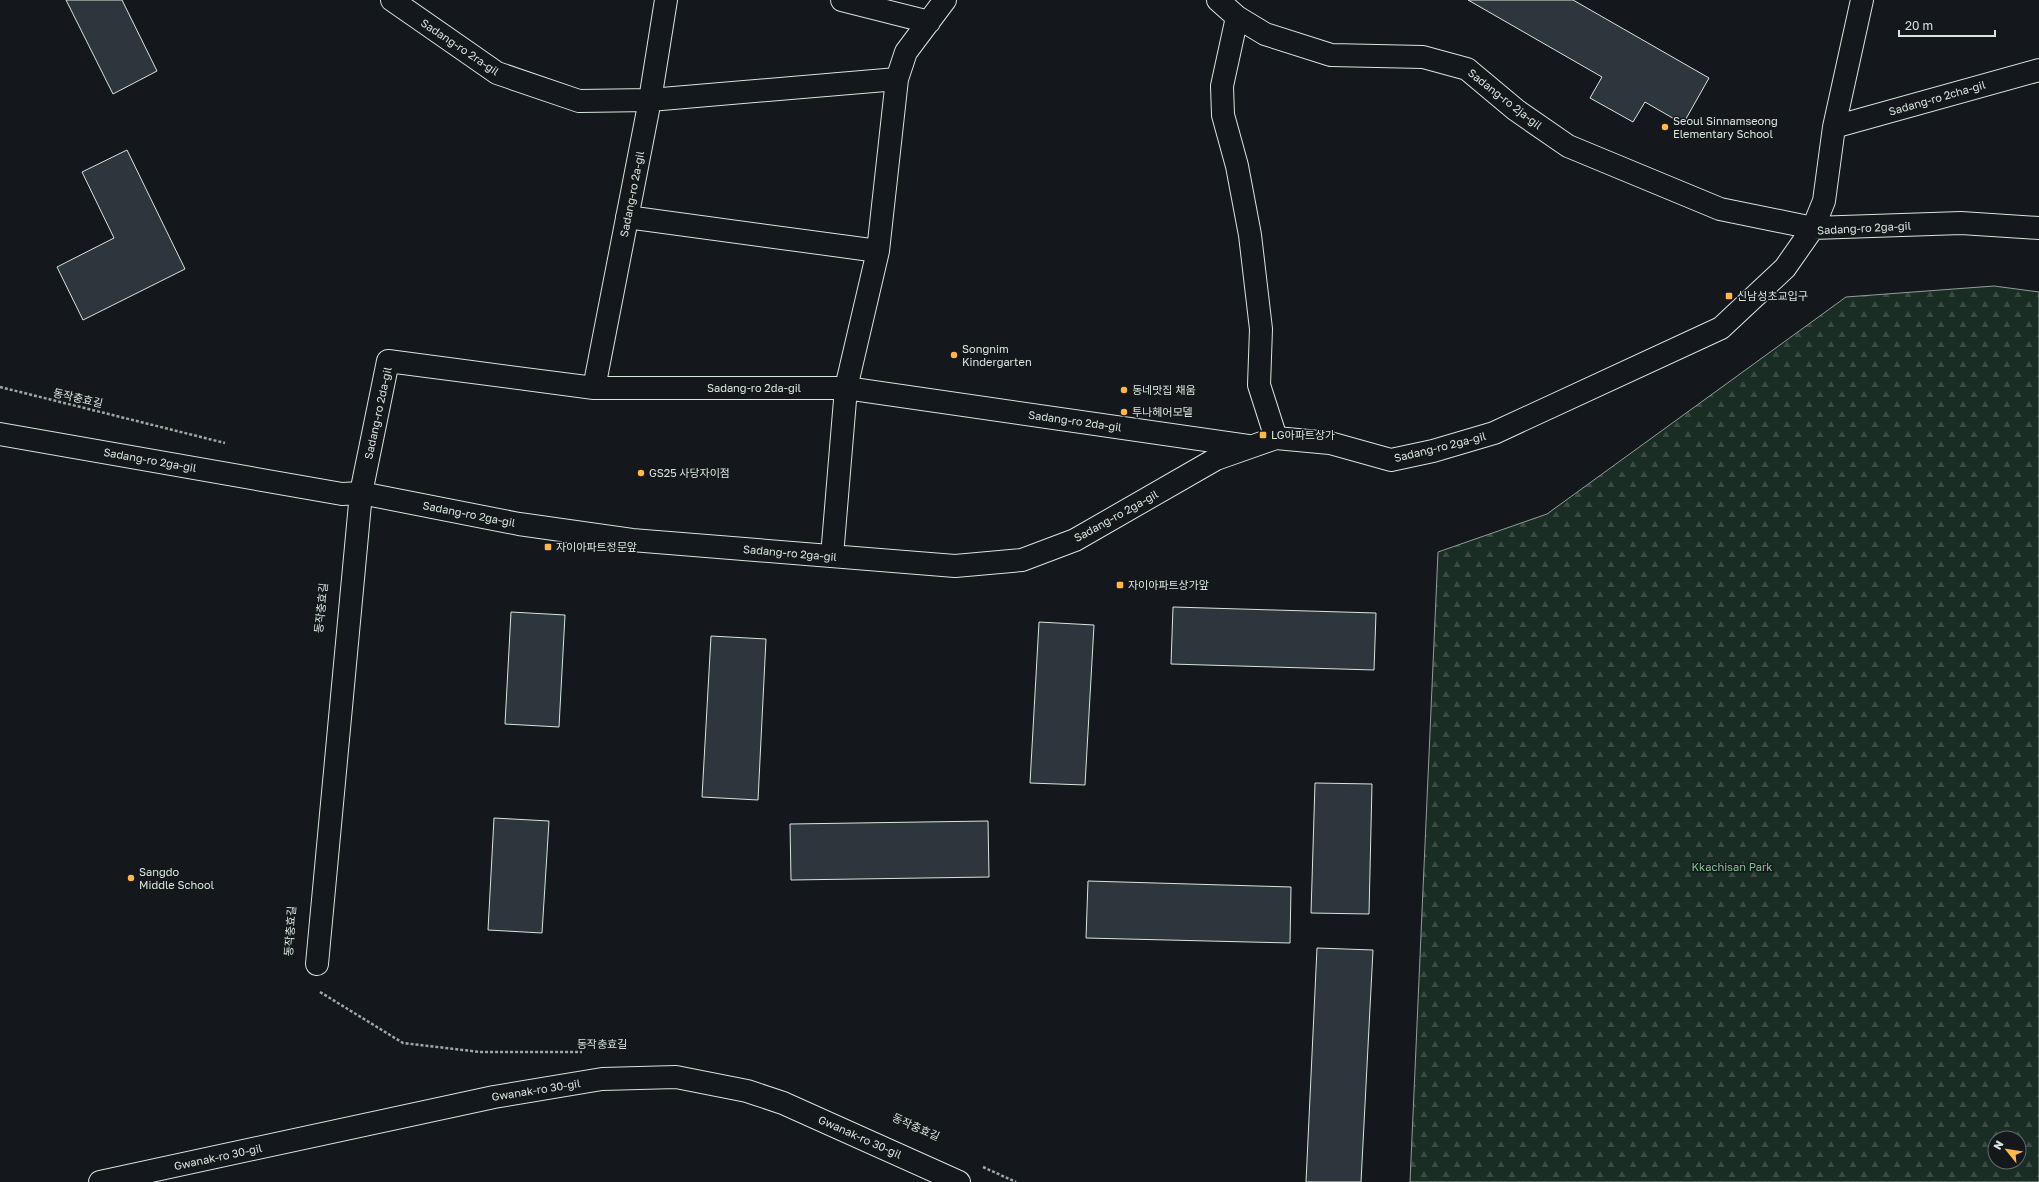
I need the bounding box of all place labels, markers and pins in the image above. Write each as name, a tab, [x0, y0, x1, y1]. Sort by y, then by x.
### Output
place label: Seoul Sinnamseong Elementary School	[1673, 114, 1778, 140]
marker: Seoul Sinnamseong Elementary School	[1660, 122, 1670, 132]
place label: 신남성초교입구	[1737, 289, 1808, 302]
marker: 신남성초교입구	[1724, 291, 1734, 301]
place label: Songnim Kindergarten	[962, 342, 1032, 368]
marker: Songnim Kindergarten	[949, 350, 959, 360]
place label: 동네맛집 채움	[1132, 383, 1195, 396]
marker: 동네맛집 채움	[1119, 385, 1129, 395]
place label: 투나헤어모델	[1132, 405, 1193, 418]
marker: 투나헤어모델	[1119, 407, 1129, 417]
place label: LG아파트상가	[1271, 428, 1335, 441]
marker: LG아파트상가	[1258, 430, 1268, 440]
place label: GS25 사당자이점	[649, 466, 730, 479]
marker: GS25 사당자이점	[636, 468, 646, 478]
place label: 자이아파트정문앞	[556, 540, 637, 553]
marker: 자이아파트정문앞	[543, 542, 553, 552]
place label: 자이아파트상가앞	[1128, 578, 1209, 591]
marker: 자이아파트상가앞	[1115, 580, 1125, 590]
place label: Sangdo Middle School	[139, 865, 214, 891]
marker: Sangdo Middle School	[126, 873, 136, 883]

